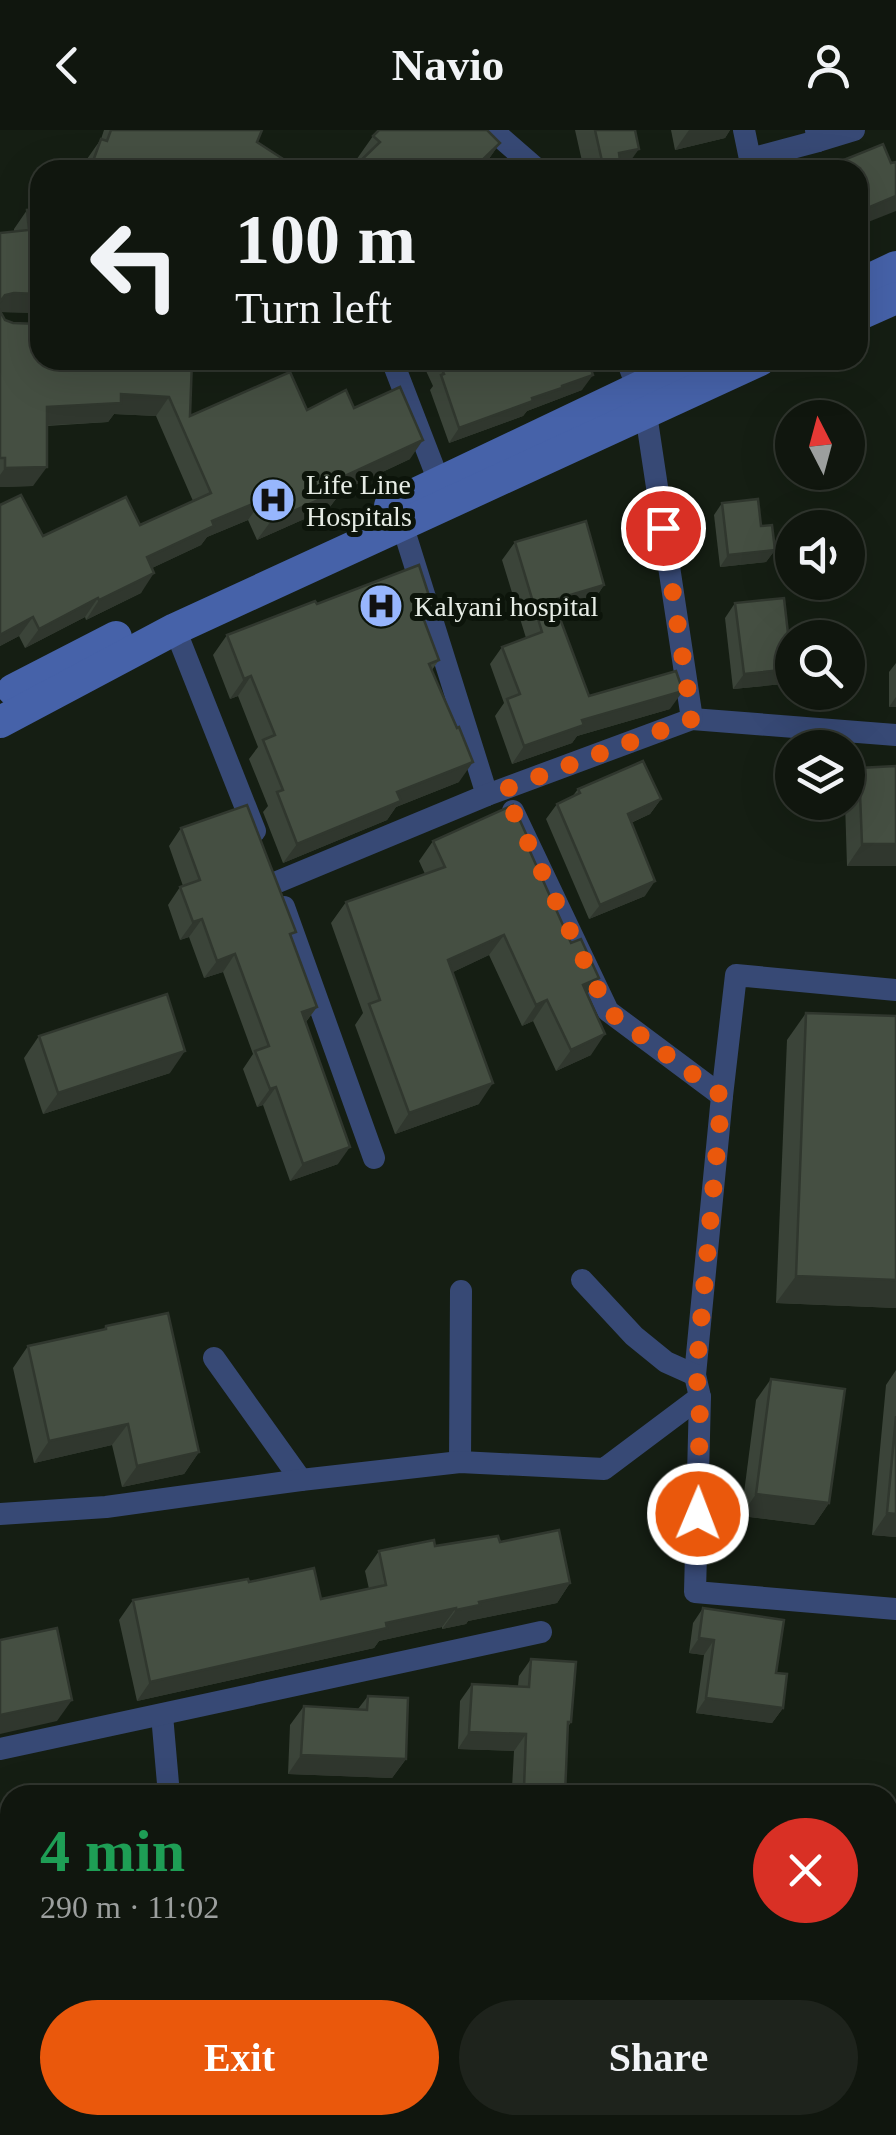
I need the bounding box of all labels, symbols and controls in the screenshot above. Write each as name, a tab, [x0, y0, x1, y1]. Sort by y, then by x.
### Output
icon: back	[40, 38, 95, 93]
icon: person	[801, 38, 856, 93]
text: Navio	[392, 40, 504, 90]
icon: left	[70, 200, 200, 330]
text: 100 m	[235, 201, 416, 278]
text: Turn left	[235, 283, 392, 333]
north arrow	[775, 400, 865, 490]
map controls	[775, 400, 865, 820]
place label: Life Line Hospitals	[306, 469, 412, 532]
hospital icon: Life Line Hospitals	[250, 477, 296, 523]
pin	[621, 486, 706, 571]
icon: arrive	[636, 501, 691, 556]
button: sound	[775, 510, 865, 600]
hospital icon: Kalyani hospital	[358, 583, 404, 629]
place label: Kalyani hospital	[414, 591, 599, 622]
button: search	[775, 620, 865, 710]
button: layers	[775, 730, 865, 820]
position arrow	[646, 1462, 750, 1566]
text: 4 min	[40, 1818, 185, 1884]
button: close	[753, 1818, 858, 1923]
text: 290 m · 11:02	[40, 1889, 219, 1925]
button: Exit	[40, 2000, 439, 2115]
button: Share	[459, 2000, 858, 2115]

